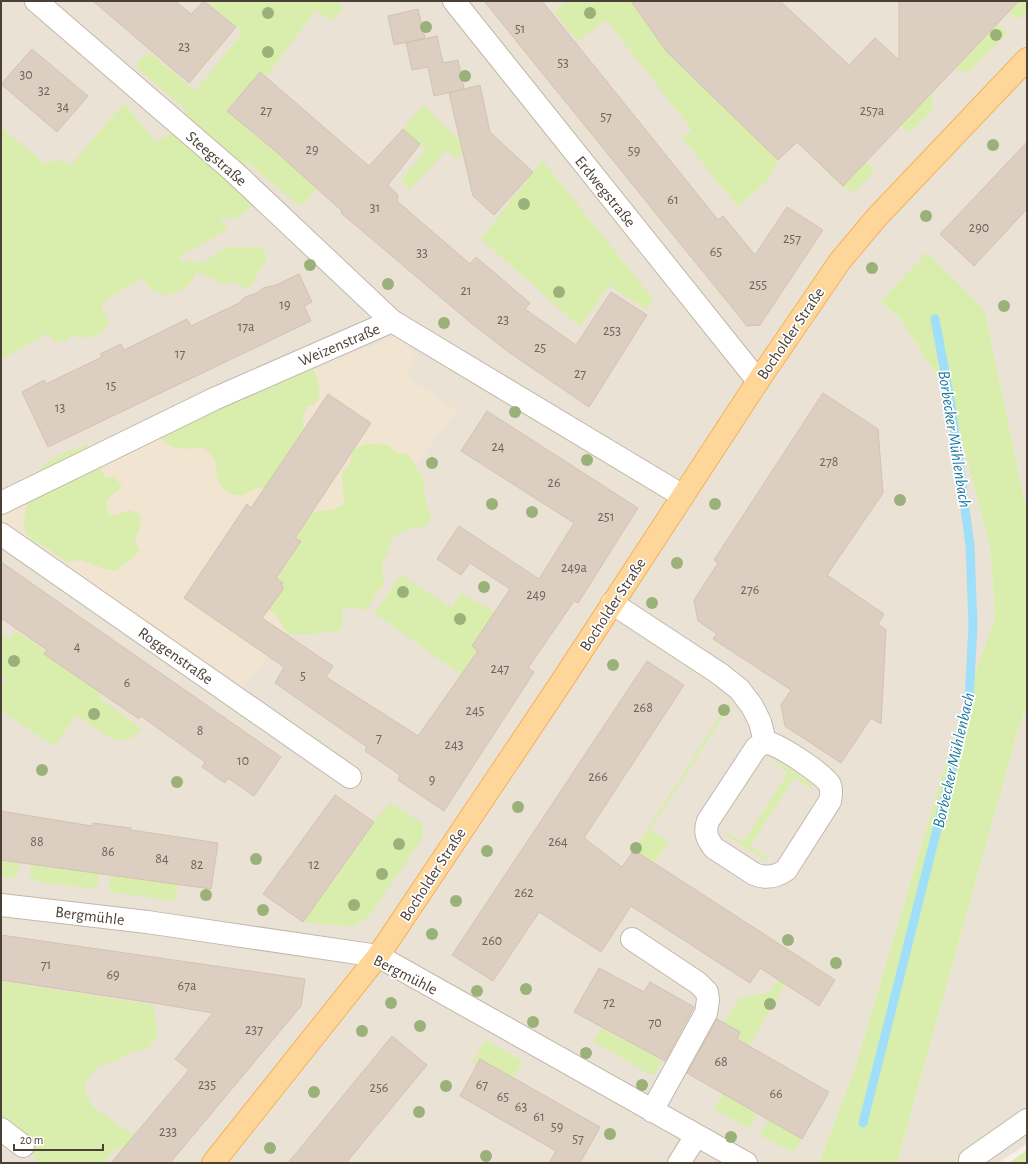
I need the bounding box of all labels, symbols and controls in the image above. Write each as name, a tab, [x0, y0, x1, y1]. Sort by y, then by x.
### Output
house number: 51	[515, 22, 525, 36]
house number: 23	[178, 40, 190, 54]
house number: 53	[557, 56, 569, 70]
house number: 30	[19, 68, 33, 82]
house number: 32	[38, 84, 50, 98]
house number: 34	[57, 100, 70, 114]
house number: 27	[260, 104, 272, 118]
house number: 257a	[860, 104, 885, 118]
house number: 57	[600, 110, 612, 124]
street label: Steegstraße	[183, 128, 250, 189]
house number: 29	[306, 143, 318, 157]
house number: 59	[628, 144, 640, 158]
street label: Erdwegstraße	[572, 153, 639, 230]
house number: 61	[667, 193, 679, 207]
house number: 31	[370, 201, 380, 215]
house number: 290	[969, 221, 989, 235]
house number: 257	[783, 232, 801, 246]
house number: 65	[710, 245, 722, 259]
house number: 33	[416, 246, 428, 260]
house number: 255	[749, 278, 767, 292]
house number: 21	[460, 284, 472, 298]
street label: Bocholder Straße	[754, 285, 827, 383]
house number: 19	[279, 298, 291, 312]
house number: 23	[497, 313, 509, 327]
house number: 17a	[237, 320, 255, 334]
street label: Weizenstraße	[296, 321, 382, 369]
house number: 253	[603, 324, 621, 338]
house number: 25	[534, 341, 546, 355]
house number: 17	[175, 347, 185, 361]
house number: 27	[574, 367, 586, 381]
water label: Borbecker Mühlenbach	[935, 369, 974, 509]
house number: 15	[106, 379, 116, 393]
house number: 13	[55, 401, 66, 415]
house number: 24	[491, 440, 505, 454]
house number: 278	[820, 455, 838, 469]
house number: 26	[548, 476, 560, 490]
house number: 251	[597, 510, 615, 524]
street label: Bocholder Straße	[577, 555, 649, 654]
house number: 249a	[561, 561, 588, 575]
house number: 276	[741, 583, 759, 597]
house number: 249	[526, 588, 546, 602]
street label: Roggenstraße	[135, 624, 216, 687]
house number: 4	[74, 640, 81, 654]
house number: 247	[491, 662, 510, 676]
house number: 5	[300, 669, 306, 683]
house number: 6	[124, 676, 130, 690]
water label: Borbecker Mühlenbach	[930, 691, 977, 830]
house number: 268	[633, 701, 653, 715]
house number: 245	[466, 704, 485, 718]
house number: 8	[197, 724, 203, 738]
house number: 7	[376, 731, 382, 745]
house number: 243	[445, 738, 464, 752]
house number: 10	[237, 754, 249, 768]
house number: 266	[588, 770, 608, 784]
house number: 9	[429, 773, 435, 787]
street label: Bocholder Straße	[397, 825, 469, 924]
house number: 88	[30, 835, 44, 849]
house number: 264	[548, 835, 568, 849]
house number: 86	[101, 845, 115, 859]
house number: 84	[155, 852, 169, 866]
house number: 82	[190, 858, 204, 872]
house number: 12	[308, 858, 320, 872]
house number: 262	[514, 886, 534, 900]
street label: Bergmühle	[54, 904, 125, 928]
house number: 260	[482, 934, 502, 948]
street label: Bergmühle	[371, 952, 440, 998]
house number: 71	[41, 958, 51, 972]
house number: 69	[106, 968, 120, 982]
house number: 67a	[178, 979, 197, 993]
house number: 72	[603, 996, 615, 1010]
house number: 70	[648, 1016, 662, 1030]
house number: 237	[245, 1023, 263, 1037]
house number: 68	[714, 1055, 728, 1069]
house number: 235	[198, 1078, 216, 1092]
house number: 67	[476, 1078, 488, 1092]
house number: 256	[370, 1081, 388, 1095]
house number: 66	[769, 1087, 783, 1101]
house number: 65	[497, 1090, 509, 1104]
house number: 63	[515, 1100, 527, 1114]
house number: 61	[533, 1110, 545, 1124]
house number: 59	[551, 1120, 563, 1134]
house number: 233	[159, 1125, 177, 1139]
scale bar	[14, 1126, 103, 1152]
house number: 57	[572, 1132, 584, 1146]
text: 20 m	[20, 1134, 43, 1146]

